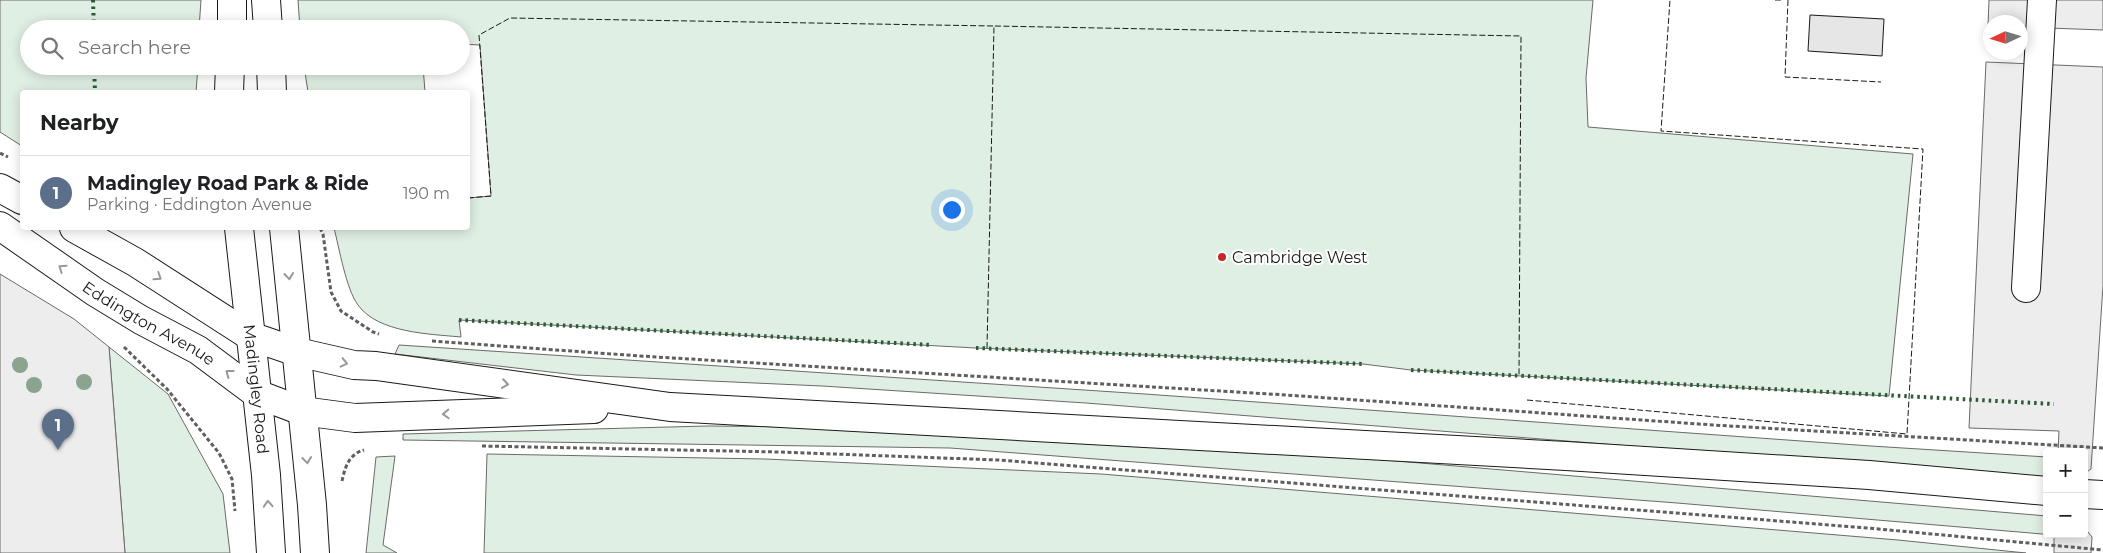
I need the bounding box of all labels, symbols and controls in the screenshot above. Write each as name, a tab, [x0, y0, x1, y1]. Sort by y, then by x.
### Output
north arrow	[1983, 15, 2028, 60]
search box	[20, 20, 470, 75]
icon: search	[38, 34, 66, 62]
text: Search here	[78, 36, 191, 59]
text: Nearby	[40, 110, 119, 135]
text: Madingley Road Park & Ride	[87, 172, 369, 195]
text: 1	[53, 184, 59, 203]
text: 190 m	[403, 184, 450, 203]
text: Parking · Eddington Avenue	[87, 195, 312, 214]
your location	[939, 197, 965, 223]
place label: Cambridge West	[1232, 248, 1368, 267]
marker: Cambridge West	[1216, 251, 1228, 263]
one-way arrow	[58, 265, 68, 274]
one-way arrow	[153, 271, 162, 280]
one-way arrow	[283, 272, 294, 280]
street label: Eddington Avenue	[79, 277, 219, 369]
street label: Madingley Road	[240, 323, 273, 455]
one-way arrow	[340, 357, 349, 368]
one-way arrow	[225, 370, 235, 379]
one-way arrow	[501, 378, 509, 389]
pin: 1	[42, 409, 74, 450]
one-way arrow	[442, 409, 450, 419]
map controls	[2043, 448, 2088, 538]
button: +	[2043, 448, 2088, 493]
one-way arrow	[301, 456, 312, 464]
button: −	[2043, 493, 2088, 538]
one-way arrow	[263, 500, 274, 508]

